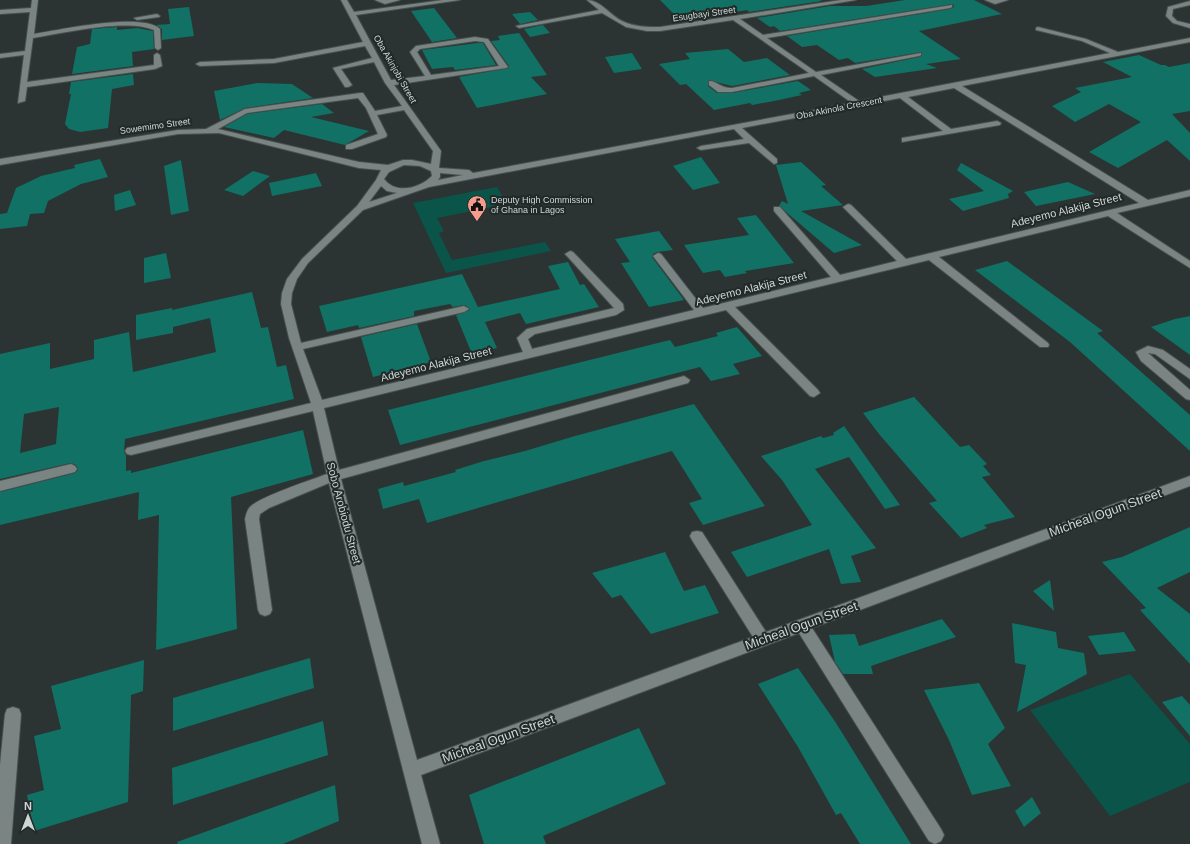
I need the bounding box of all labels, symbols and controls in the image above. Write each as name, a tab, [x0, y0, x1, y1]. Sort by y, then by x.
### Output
street label: Esugbayi Street	[672, 5, 737, 23]
street label: Oba Akinjobi Street	[371, 33, 419, 105]
street label: Oba Akinola Crescent	[795, 95, 883, 121]
street label: Sowemimo Street	[119, 116, 191, 136]
street label: Adeyemo Alakija Street	[1009, 190, 1123, 230]
public building icon: Deputy High Commission of Ghana in Lagos	[466, 194, 488, 222]
place label: Deputy High Commission of Ghana in Lagos	[491, 195, 593, 215]
street label: Adeyemo Alakija Street	[694, 268, 808, 308]
street label: Adeyemo Alakija Street	[379, 344, 493, 384]
street label: Sobo Arobiodu Street	[325, 461, 363, 565]
street label: Micheal Ogun Street	[1047, 485, 1164, 540]
street label: Micheal Ogun Street	[743, 598, 860, 653]
street label: Micheal Ogun Street	[440, 711, 557, 766]
north arrow	[8, 796, 48, 836]
text: N	[24, 800, 32, 812]

